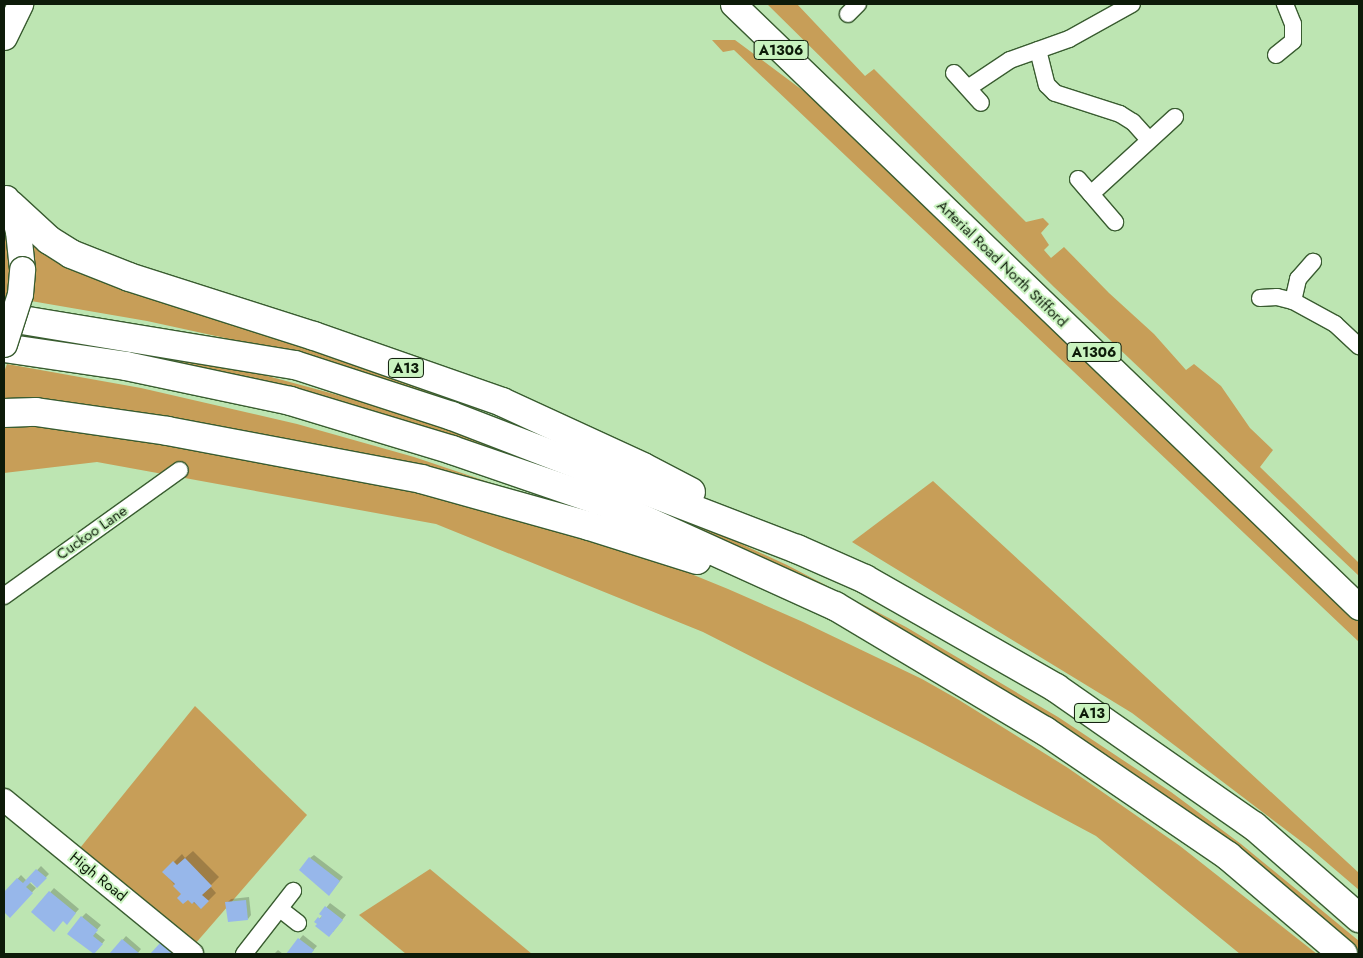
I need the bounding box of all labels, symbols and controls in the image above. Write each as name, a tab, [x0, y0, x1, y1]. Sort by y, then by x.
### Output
road number: A1306	[754, 38, 808, 62]
street label: Arterial Road North Stifford	[933, 197, 1071, 331]
road number: A1306	[1066, 341, 1122, 364]
road number: A13	[387, 356, 425, 379]
street label: Cuckoo Lane	[53, 502, 131, 564]
road number: A13	[1073, 701, 1111, 724]
street label: High Road	[66, 849, 130, 905]

